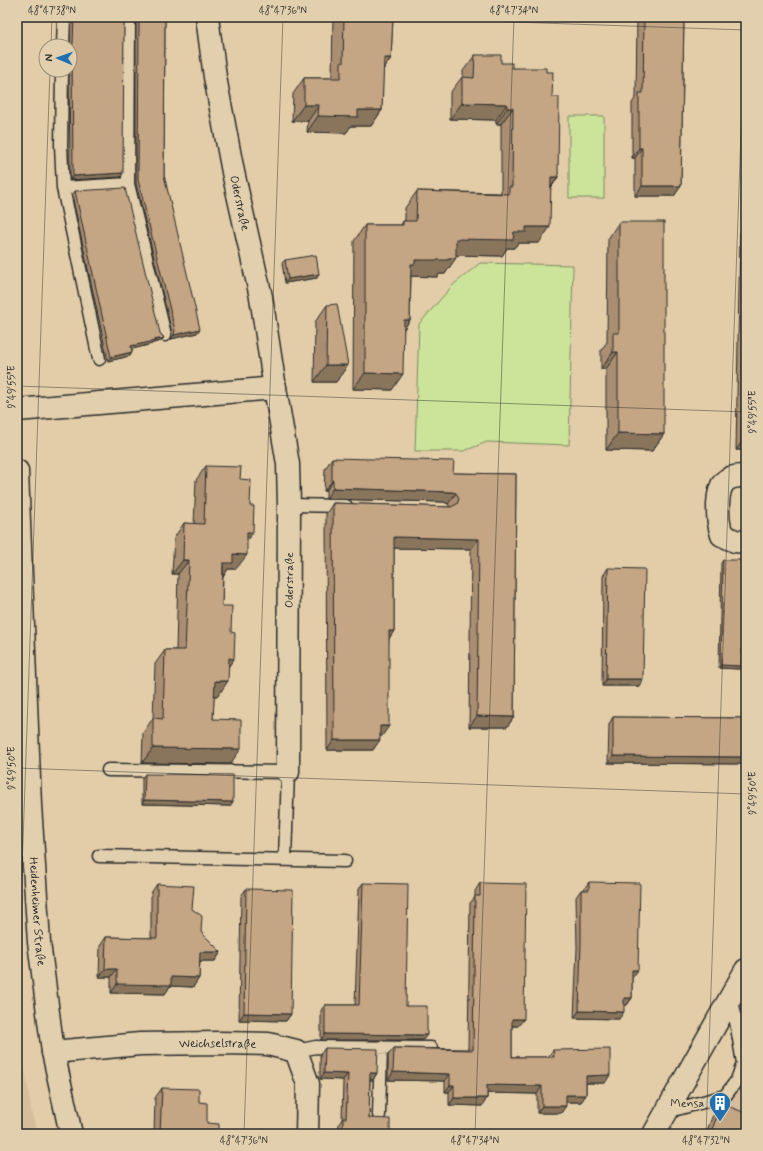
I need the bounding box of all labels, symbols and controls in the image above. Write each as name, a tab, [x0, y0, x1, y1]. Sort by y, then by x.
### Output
text: 48°47'38"N	[28, 4, 76, 18]
text: 48°47'36"N	[259, 4, 307, 18]
text: 48°47'34"N	[490, 4, 539, 18]
north arrow	[38, 38, 78, 78]
text: N	[42, 54, 56, 62]
street label: Oderstraße	[225, 174, 253, 232]
text: 9°49'55"E	[5, 365, 19, 409]
text: 9°49'55"E	[746, 390, 760, 434]
street label: Oderstraße	[282, 552, 298, 608]
text: 9°49'50"E	[5, 746, 19, 790]
text: 9°49'50"E	[746, 771, 760, 815]
street label: Heidenheimer Straße	[24, 857, 49, 967]
street label: Weichselstraße	[179, 1036, 256, 1053]
building icon: Mensa	[707, 1090, 733, 1123]
place label: Mensa	[670, 1096, 704, 1112]
text: 48°47'36"N	[220, 1134, 268, 1148]
text: 48°47'34"N	[451, 1134, 500, 1148]
text: 48°47'32"N	[682, 1134, 730, 1148]

